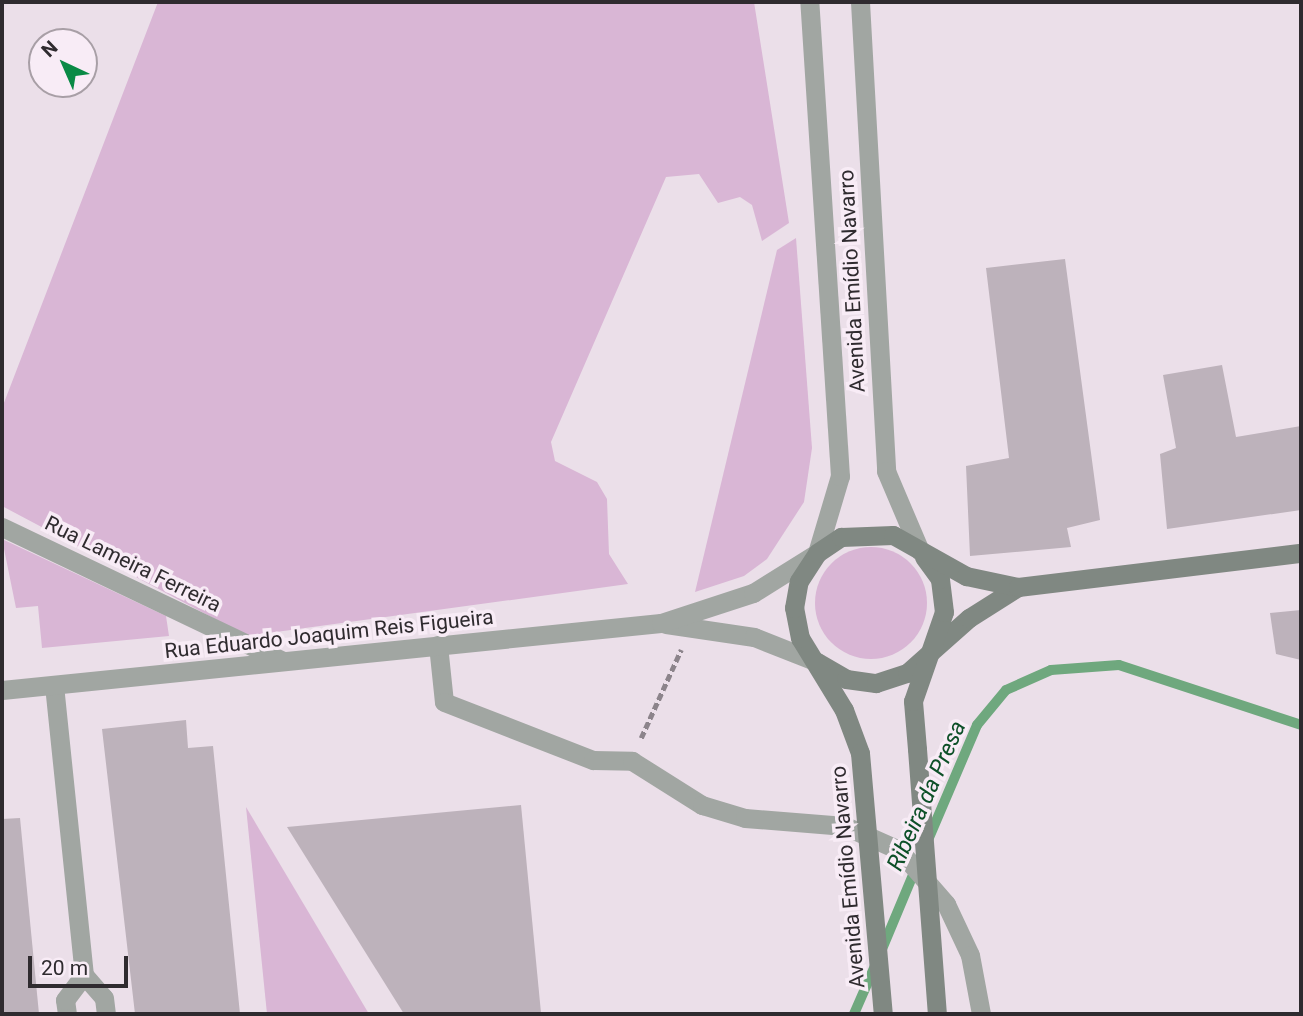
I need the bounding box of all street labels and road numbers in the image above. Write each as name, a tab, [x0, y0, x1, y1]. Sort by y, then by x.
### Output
street label: Avenida Emídio Navarro	[834, 169, 870, 393]
street label: Rua Lameira Ferreira	[41, 510, 225, 618]
street label: Rua Eduardo Joaquim Reis Figueira	[163, 604, 495, 664]
street label: Avenida Emídio Navarro	[826, 765, 870, 989]

